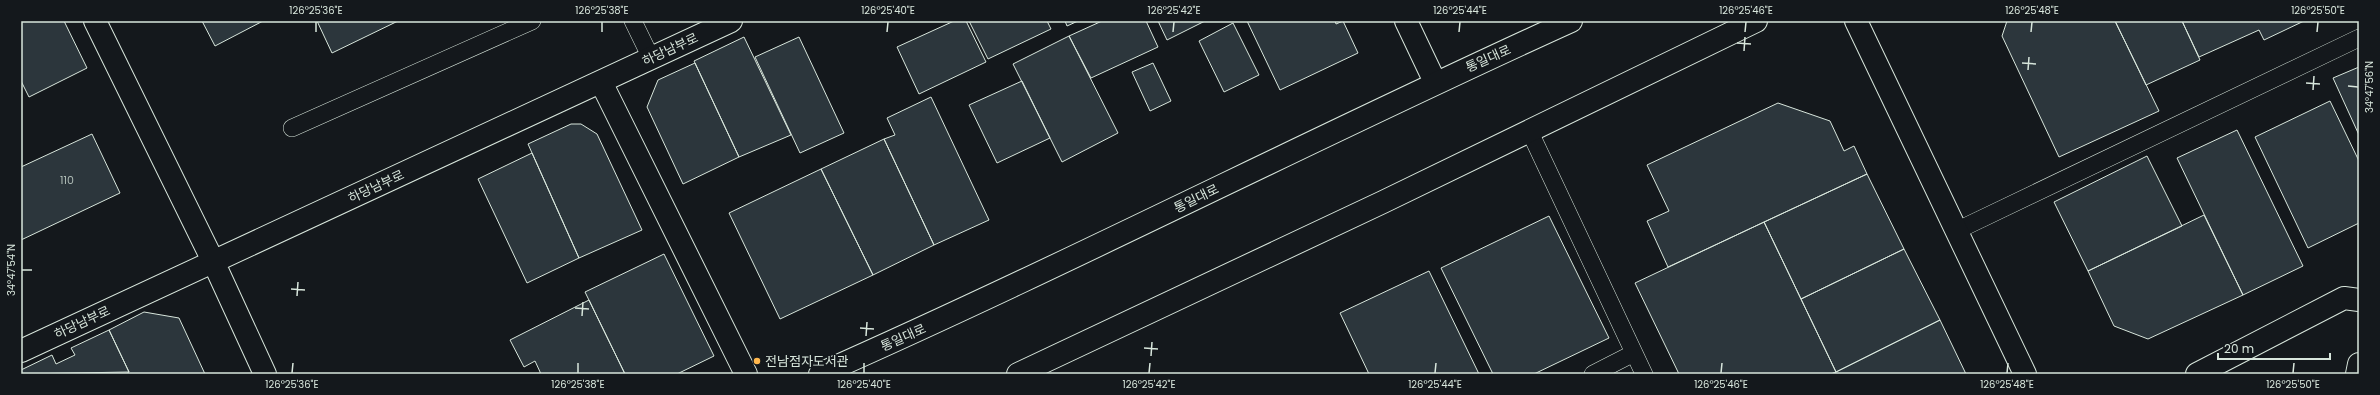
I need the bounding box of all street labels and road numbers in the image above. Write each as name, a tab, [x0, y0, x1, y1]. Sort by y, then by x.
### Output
street label: 하당남부로	[639, 28, 701, 71]
street label: 통일대로	[1462, 40, 1514, 77]
street label: 하당남부로	[345, 165, 407, 208]
street label: 통일대로	[1171, 179, 1222, 217]
street label: 하당남부로	[51, 301, 113, 344]
street label: 통일대로	[877, 319, 929, 356]

